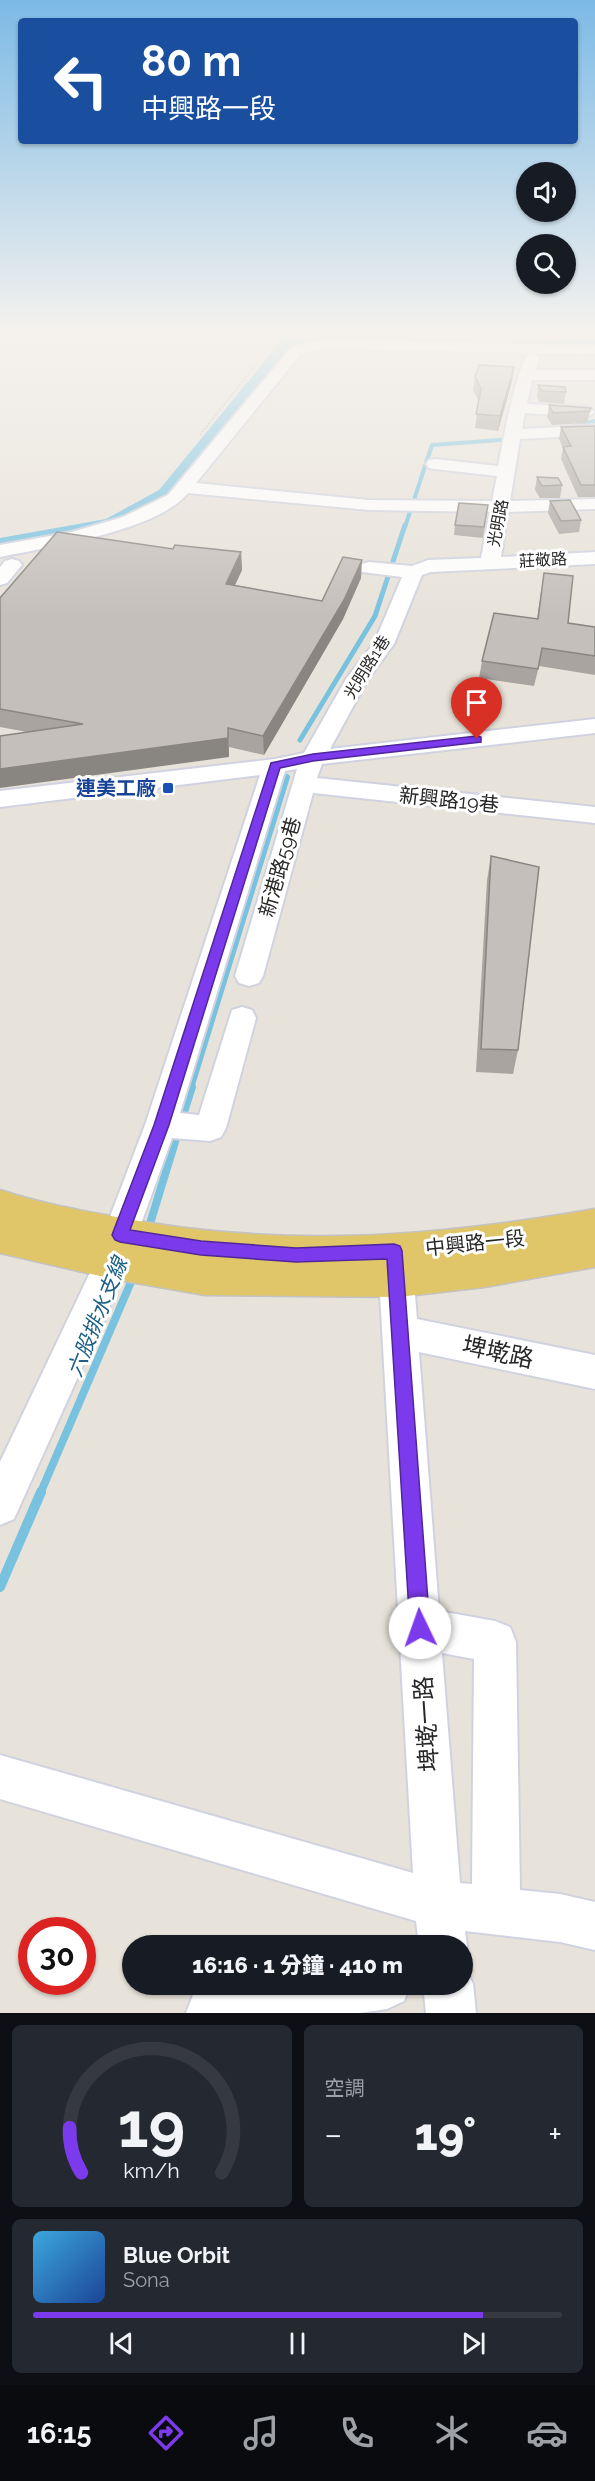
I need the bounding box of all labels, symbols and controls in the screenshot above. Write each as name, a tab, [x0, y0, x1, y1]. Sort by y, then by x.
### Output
text: 80 m	[141, 37, 241, 86]
icon: left	[42, 42, 120, 120]
text: 中興路一段	[141, 93, 276, 124]
map controls	[516, 162, 576, 294]
button: sound	[516, 162, 576, 222]
button: search	[516, 234, 576, 294]
street label: 光明路	[484, 498, 512, 548]
street label: 莊敬路	[519, 549, 567, 571]
street label: 光明路1巷	[340, 632, 394, 702]
pin	[451, 677, 502, 739]
icon: arrive	[460, 686, 493, 719]
place label: 連美工廠	[76, 776, 156, 800]
marker: 連美工廠	[161, 781, 175, 795]
street label: 新興路19巷	[398, 783, 500, 817]
street label: 新港路59巷	[254, 814, 306, 920]
street label: 中興路一段	[424, 1226, 526, 1260]
water label: 六股排水支線	[62, 1252, 133, 1380]
street label: 埤墘路	[460, 1330, 536, 1374]
position arrow	[388, 1596, 452, 1660]
street label: 埤墘一路	[408, 1675, 444, 1773]
speed limit sign: 30	[18, 1917, 96, 1995]
text: 16:16 · 1 分鐘 · 410 m	[192, 1952, 403, 1978]
text: 空調	[325, 2076, 365, 2100]
text: 19	[118, 2088, 186, 2162]
text: 19°	[414, 2108, 476, 2161]
text: −	[325, 2115, 342, 2154]
text: +	[548, 2115, 562, 2154]
text: km/h	[123, 2158, 180, 2183]
text: Blue Orbit	[123, 2242, 230, 2268]
text: Sona	[123, 2268, 170, 2292]
icon: previous	[105, 2327, 138, 2360]
icon: pause	[281, 2327, 314, 2360]
icon: next	[457, 2327, 490, 2360]
icon: directions	[145, 2412, 187, 2454]
icon: music	[240, 2412, 282, 2454]
icon: phone	[336, 2412, 378, 2454]
icon: climate	[431, 2412, 473, 2454]
icon: car	[526, 2412, 568, 2454]
text: 16:15	[27, 2418, 91, 2449]

